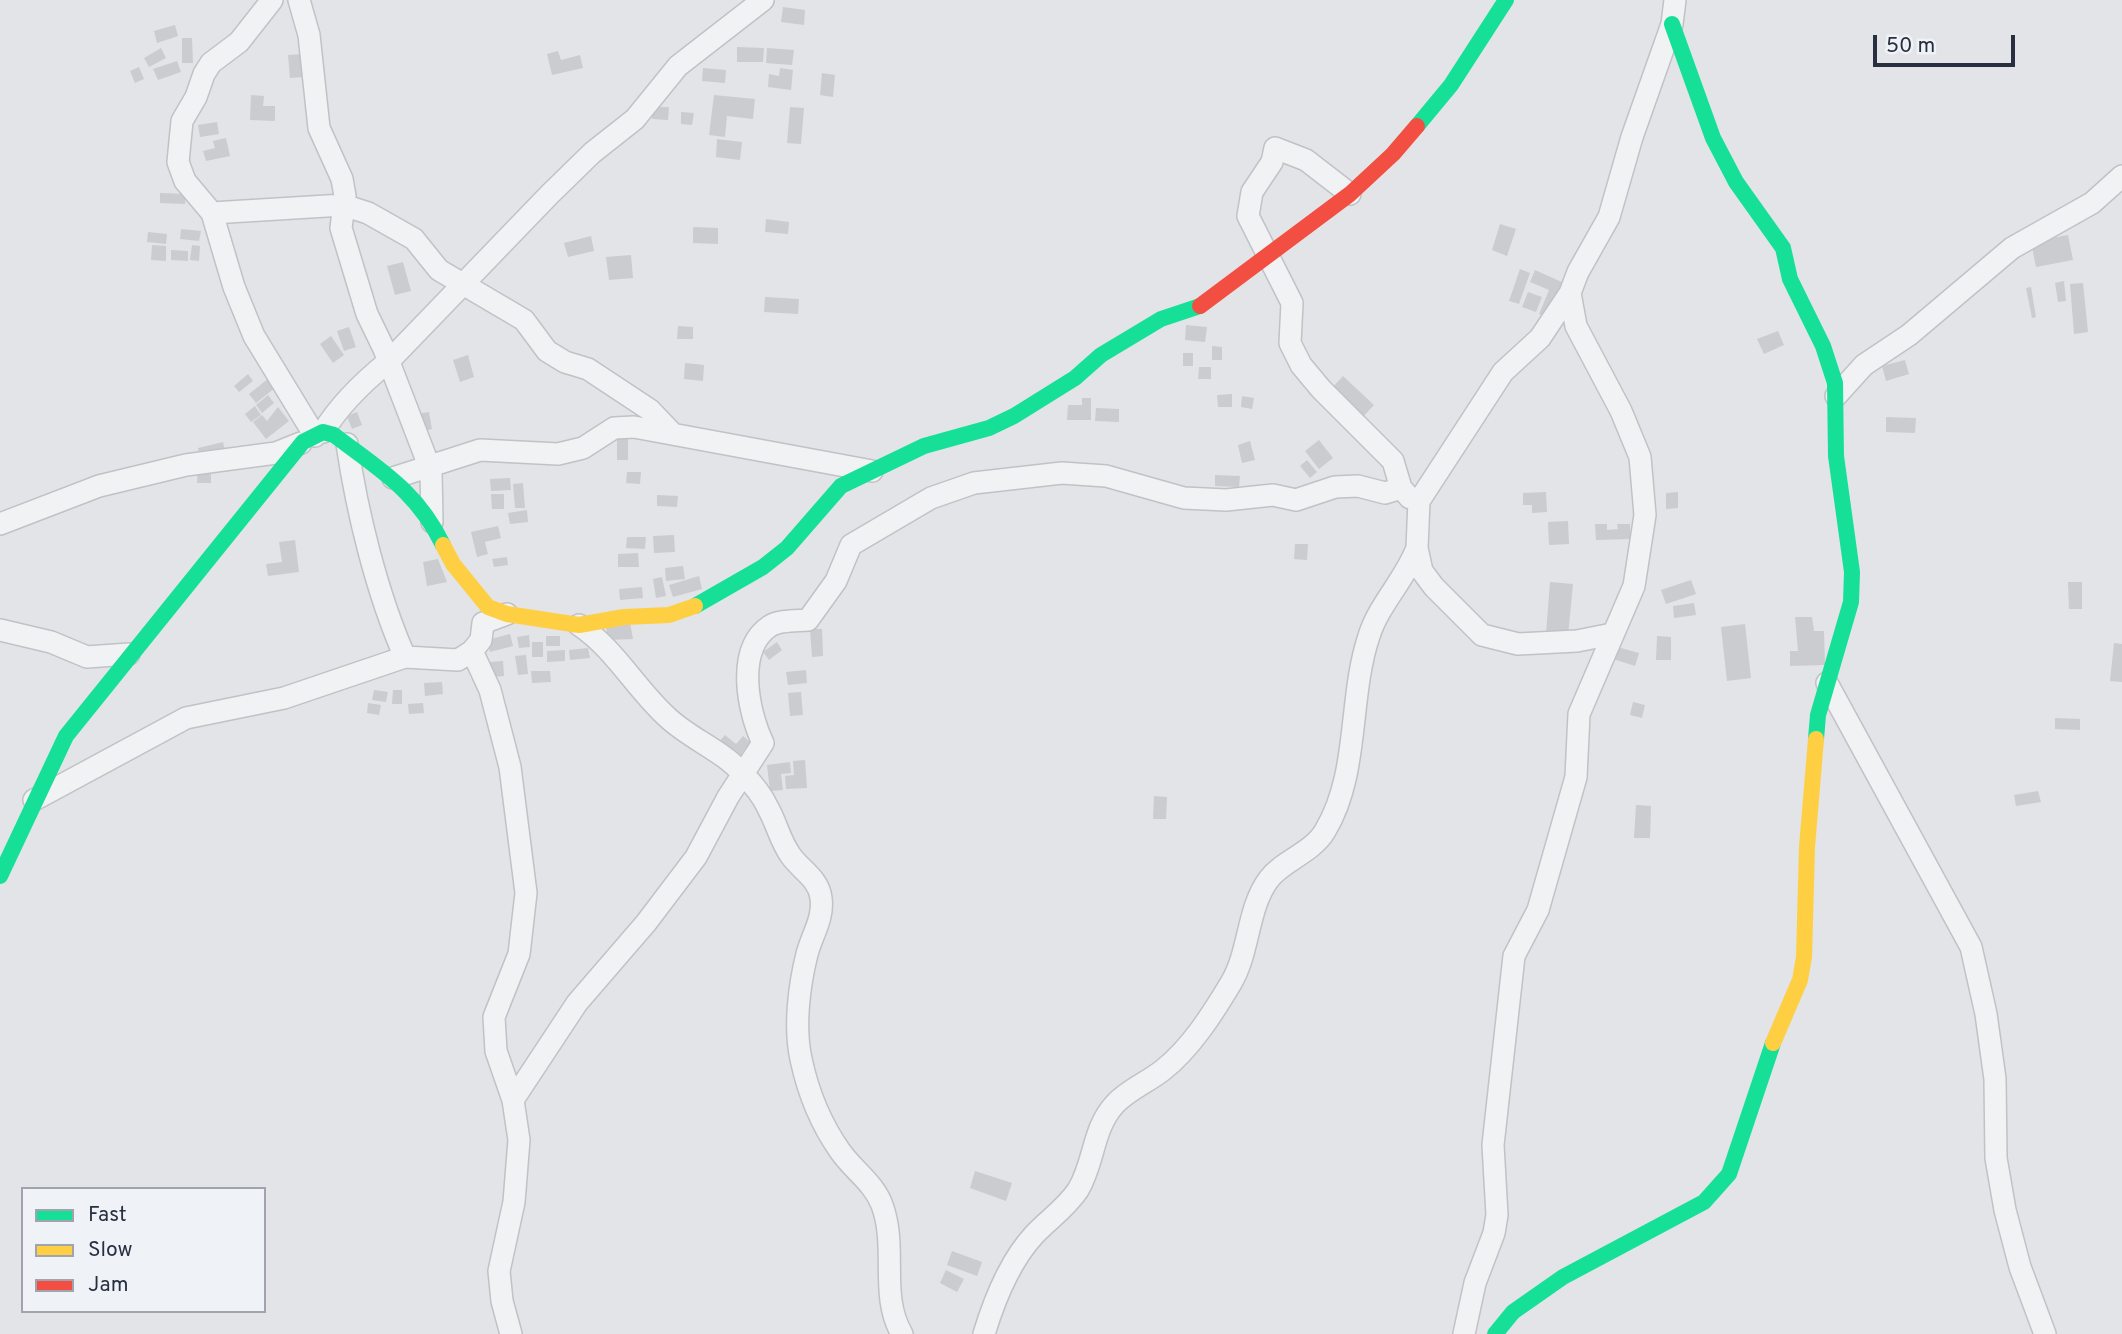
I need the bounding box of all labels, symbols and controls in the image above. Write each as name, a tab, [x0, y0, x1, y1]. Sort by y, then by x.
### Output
scale bar	[1877, 21, 2019, 65]
text: 50 m	[1886, 33, 1935, 60]
legend	[21, 1187, 266, 1313]
text: Fast	[88, 1202, 127, 1229]
text: Slow	[88, 1237, 133, 1264]
text: Jam	[88, 1272, 129, 1299]

